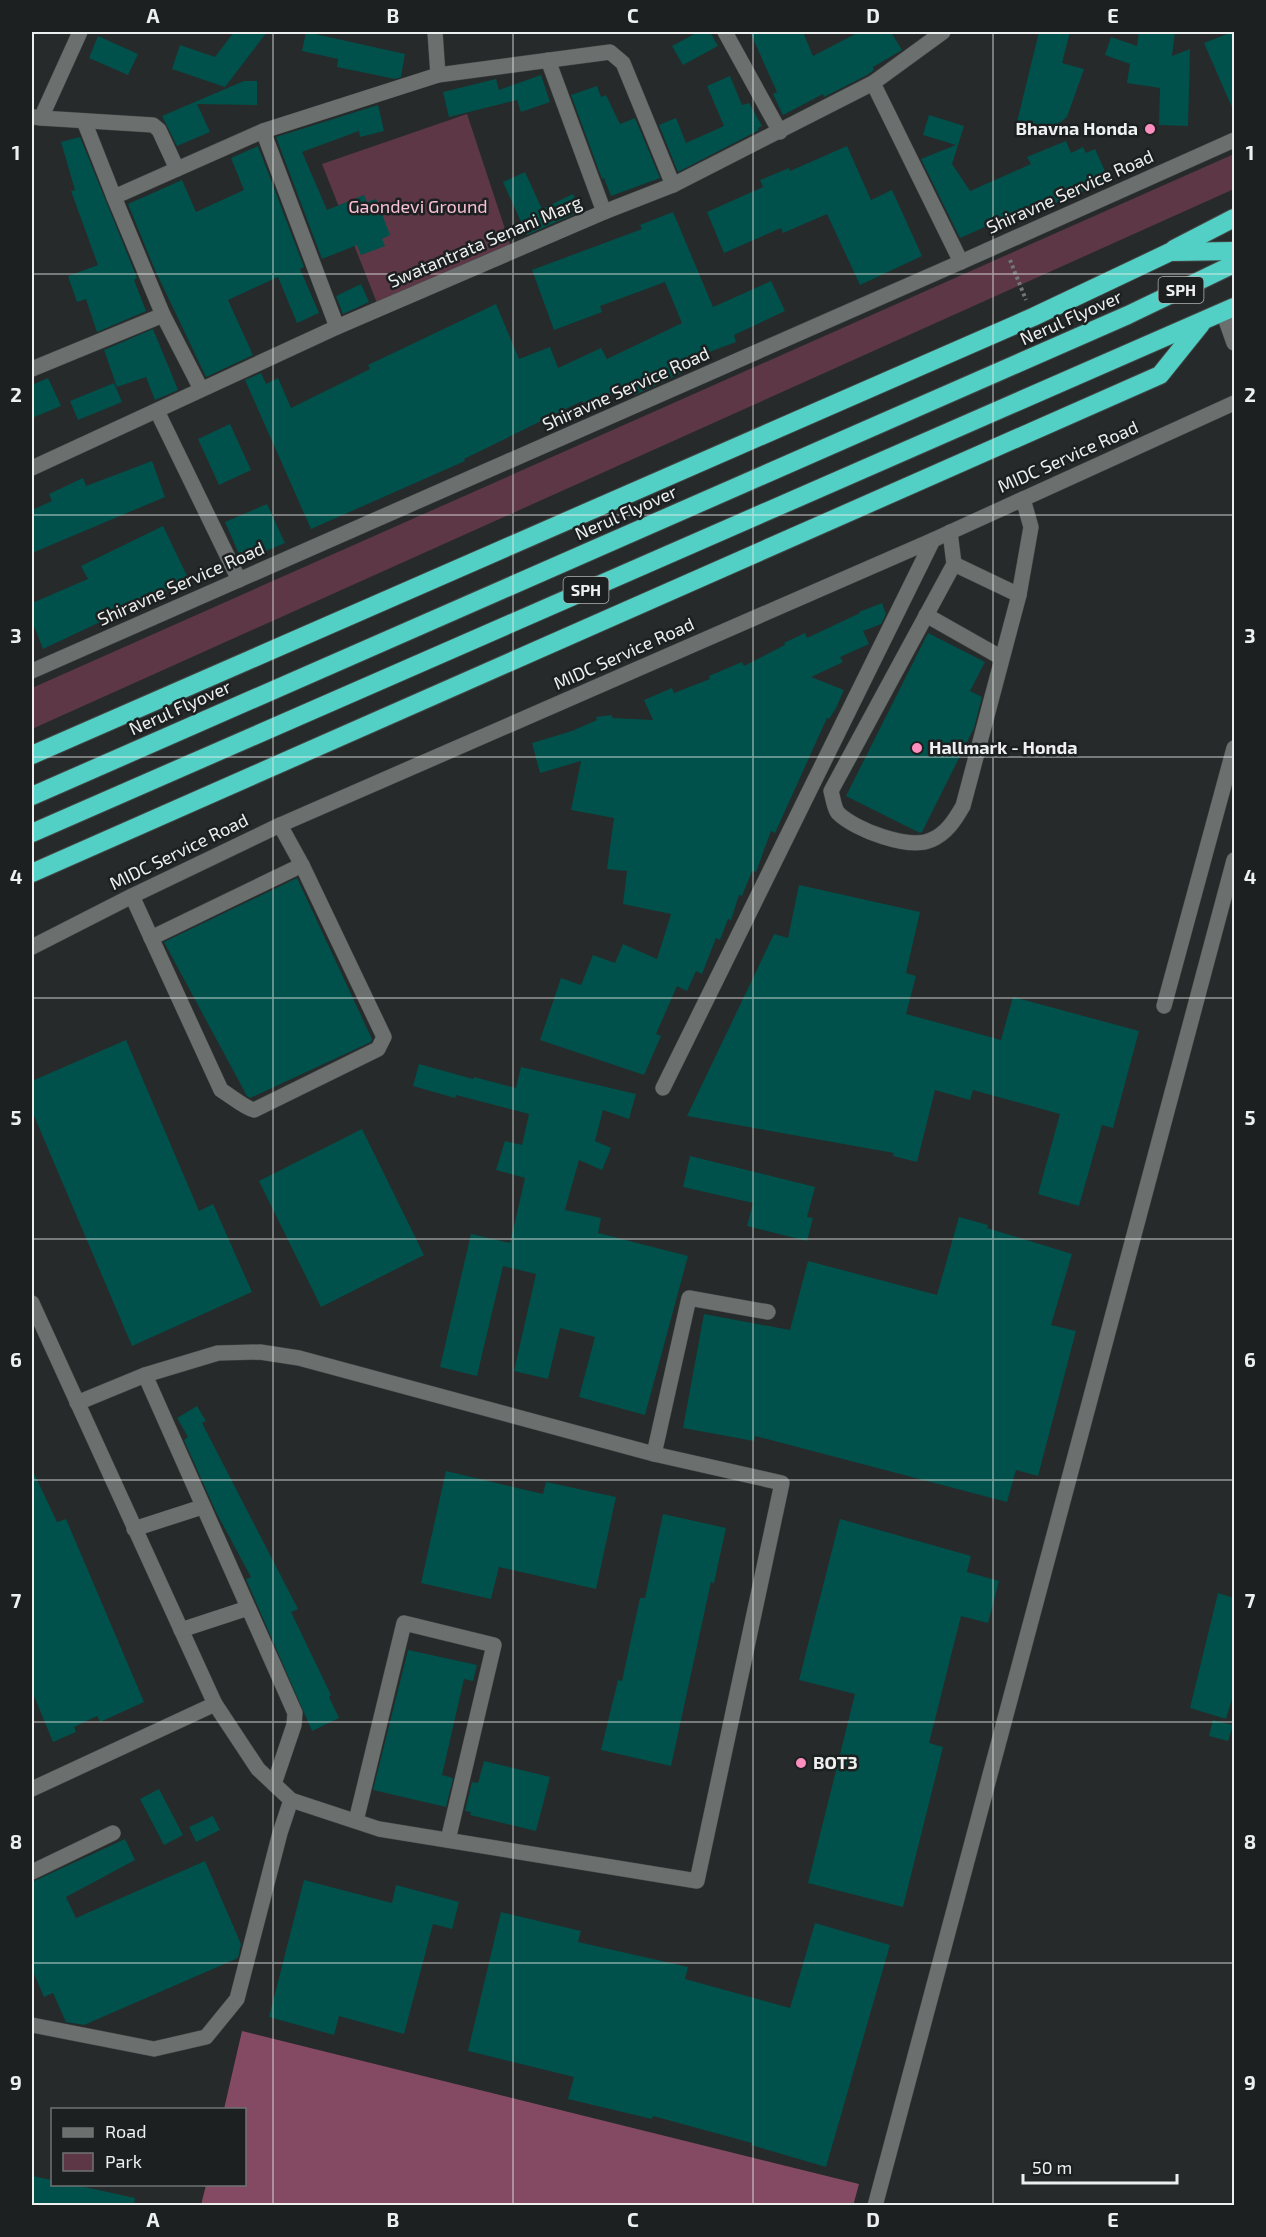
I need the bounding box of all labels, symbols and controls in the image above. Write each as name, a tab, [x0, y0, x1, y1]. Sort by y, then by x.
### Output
text: A	[146, 3, 160, 27]
text: B	[387, 3, 399, 27]
text: C	[627, 3, 639, 27]
text: D	[866, 3, 880, 27]
text: E	[1107, 3, 1119, 27]
place label: Bhavna Honda	[1015, 117, 1138, 139]
marker: Bhavna Honda	[1143, 122, 1157, 136]
text: 1	[12, 140, 20, 164]
text: 1	[1246, 140, 1254, 164]
street label: Shiravne Service Road	[983, 144, 1157, 238]
street label: Swatantrata Senani Marg	[384, 190, 585, 292]
park label: Gaondevi Ground	[348, 195, 488, 217]
road number: SPH	[1158, 277, 1204, 303]
street label: Nerul Flyover	[1016, 285, 1125, 349]
street label: Shiravne Service Road	[539, 341, 713, 435]
text: 2	[10, 382, 22, 406]
text: 2	[1244, 382, 1256, 406]
street label: MIDC Service Road	[994, 415, 1141, 497]
street label: Nerul Flyover	[571, 480, 680, 544]
street label: Shiravne Service Road	[94, 536, 268, 630]
road number: SPH	[564, 577, 608, 603]
street label: MIDC Service Road	[550, 612, 697, 694]
text: 3	[10, 623, 22, 647]
text: 3	[1244, 623, 1256, 647]
street label: Nerul Flyover	[125, 675, 234, 739]
place label: Hallmark - Honda	[929, 736, 1077, 758]
marker: Hallmark - Honda	[910, 741, 924, 755]
street label: MIDC Service Road	[106, 808, 251, 894]
text: 4	[10, 864, 23, 888]
text: 4	[1244, 864, 1257, 888]
text: 5	[10, 1105, 22, 1129]
text: 5	[1244, 1105, 1256, 1129]
text: 6	[10, 1347, 22, 1371]
text: 6	[1244, 1347, 1256, 1371]
text: 7	[11, 1588, 22, 1612]
text: 7	[1245, 1588, 1256, 1612]
place label: BOT3	[813, 1751, 858, 1773]
marker: BOT3	[794, 1756, 808, 1770]
text: 8	[10, 1829, 22, 1853]
text: 8	[1244, 1829, 1256, 1853]
text: 9	[10, 2070, 22, 2094]
text: 9	[1244, 2070, 1256, 2094]
legend	[51, 2108, 246, 2186]
text: Road	[105, 2120, 146, 2142]
scale bar	[1023, 2147, 1178, 2185]
text: Park	[105, 2150, 142, 2172]
text: 50 m	[1032, 2156, 1072, 2178]
text: A	[146, 2207, 160, 2231]
text: B	[387, 2207, 399, 2231]
text: C	[627, 2207, 639, 2231]
text: D	[866, 2207, 880, 2231]
text: E	[1107, 2207, 1119, 2231]

